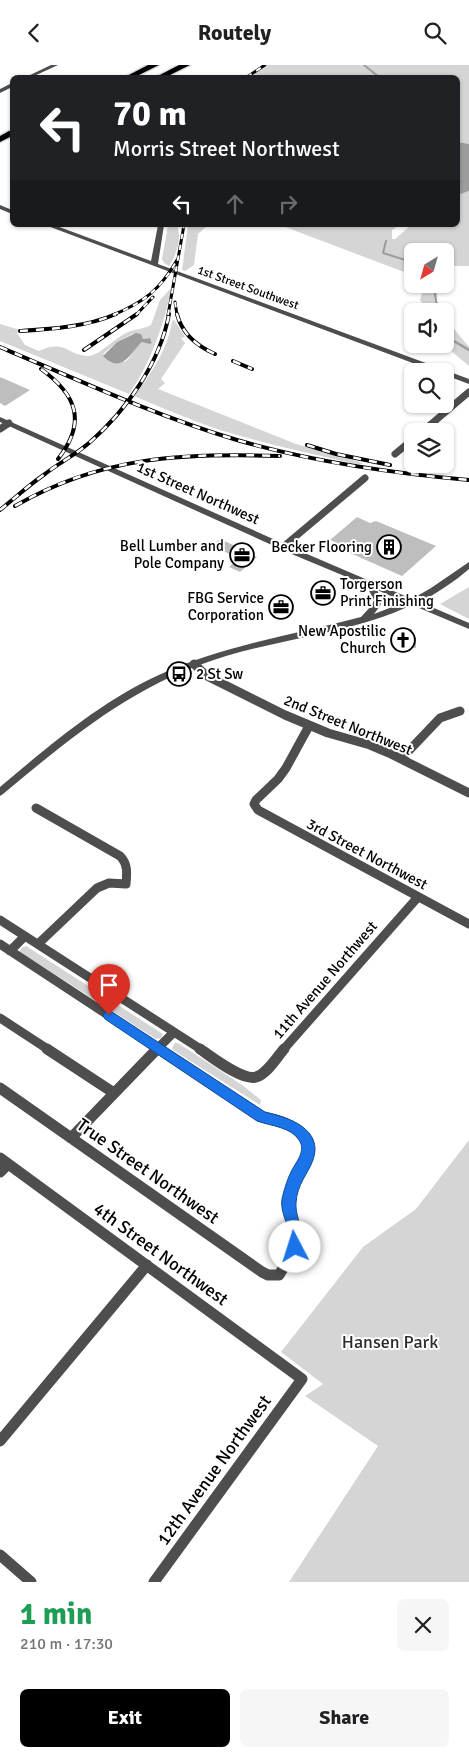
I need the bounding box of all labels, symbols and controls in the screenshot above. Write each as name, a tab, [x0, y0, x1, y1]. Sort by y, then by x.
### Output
icon: back	[20, 19, 48, 47]
text: Routely	[198, 19, 271, 46]
icon: search	[421, 19, 449, 47]
text: 70 m	[113, 92, 187, 135]
icon: left	[30, 95, 95, 160]
text: Morris Street Northwest	[113, 135, 340, 162]
icon: left	[168, 190, 196, 218]
icon: ahead	[221, 190, 249, 218]
icon: right	[274, 190, 302, 218]
north arrow	[404, 243, 454, 293]
map controls	[404, 243, 454, 473]
street label: 1st Street Southwest	[195, 263, 301, 313]
button: sound	[404, 303, 454, 353]
button: search	[404, 363, 454, 413]
button: layers	[404, 423, 454, 473]
street label: 1st Street Northwest	[134, 458, 262, 528]
building icon: Becker Flooring	[376, 534, 402, 560]
place label: Bell Lumber and Pole Company	[120, 537, 224, 572]
place label: Becker Flooring	[271, 538, 372, 556]
office icon: Bell Lumber and Pole Company	[229, 542, 255, 568]
place label: Torgerson Print Finishing	[340, 575, 434, 610]
office icon: Torgerson Print Finishing	[310, 580, 336, 606]
place label: FBG Service Corporation	[187, 589, 264, 624]
office icon: FBG Service Corporation	[268, 594, 294, 620]
place label: New Apostilic Church	[298, 622, 386, 657]
church icon: New Apostilic Church	[390, 627, 416, 653]
bus stop icon: 2 St Sw	[166, 661, 192, 687]
place label: 2 St Sw	[196, 665, 243, 683]
street label: 2nd Street Northwest	[281, 691, 415, 759]
street label: 3rd Street Northwest	[304, 815, 430, 893]
street label: 11th Avenue Northwest	[269, 917, 381, 1043]
pin	[88, 964, 130, 1015]
icon: arrive	[95, 971, 123, 999]
street label: True Street Northwest	[73, 1114, 223, 1228]
street label: 4th Street Northwest	[89, 1198, 233, 1310]
position arrow	[268, 1220, 320, 1272]
park label: Hansen Park	[342, 1331, 438, 1353]
street label: 12th Avenue Northwest	[152, 1391, 276, 1549]
text: 1 min	[20, 1596, 92, 1633]
button: close	[397, 1599, 449, 1651]
text: 210 m · 17:30	[20, 1634, 113, 1654]
button: Exit	[20, 1689, 230, 1747]
button: Share	[240, 1689, 449, 1747]

